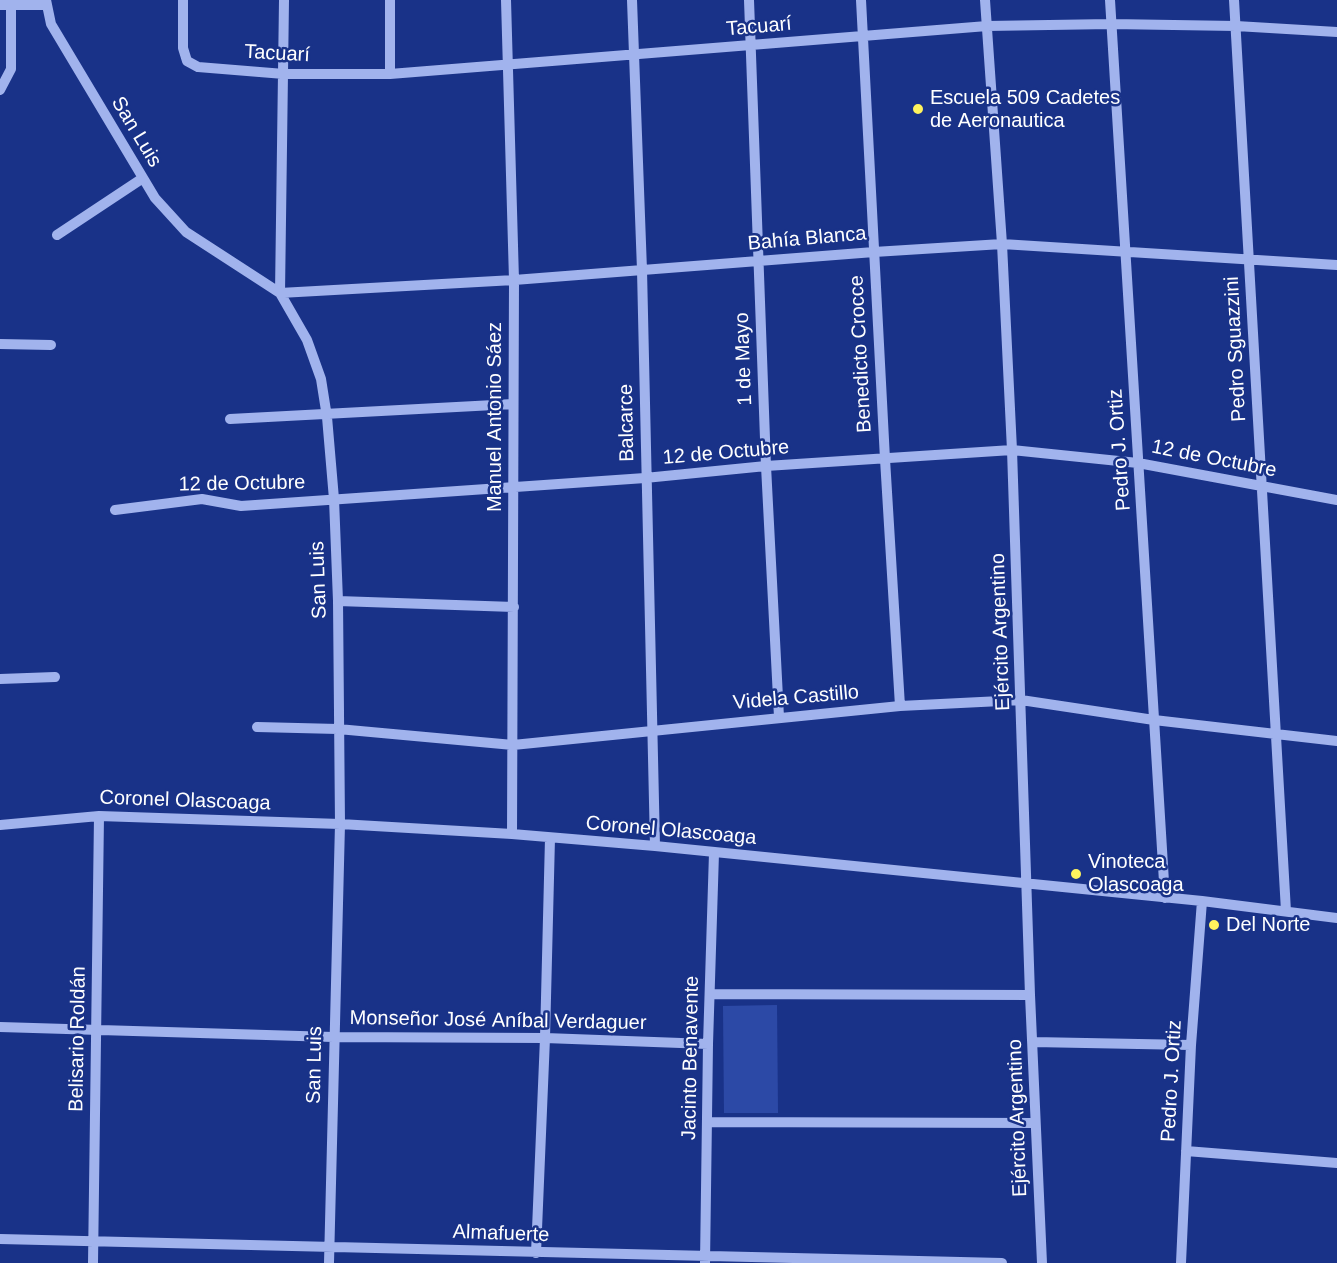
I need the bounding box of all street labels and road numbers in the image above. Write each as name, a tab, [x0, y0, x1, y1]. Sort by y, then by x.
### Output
street label: Tacuarí	[725, 12, 793, 42]
street label: Tacuarí	[244, 40, 310, 68]
street label: San Luis	[106, 92, 166, 172]
street label: Bahía Blanca	[747, 222, 867, 256]
street label: Benedicto Crocce	[845, 275, 877, 433]
street label: Pedro Sguazzini	[1220, 276, 1252, 422]
street label: 1 de Mayo	[730, 312, 758, 406]
street label: Manuel Antonio Sáez	[483, 322, 507, 512]
street label: Balcarce	[614, 384, 640, 462]
street label: Pedro J. Ortiz	[1104, 388, 1136, 512]
street label: 12 de Octubre	[1150, 435, 1278, 483]
street label: 12 de Octubre	[662, 436, 790, 470]
street label: 12 de Octubre	[178, 471, 306, 497]
street label: San Luis	[306, 541, 332, 619]
street label: Ejército Argentino	[986, 553, 1016, 711]
street label: Videla Castillo	[732, 681, 860, 715]
street label: Coronel Olascoaga	[99, 786, 271, 816]
street label: Coronel Olascoaga	[585, 812, 757, 850]
street label: Belisario Roldán	[65, 966, 91, 1112]
street label: Jacinto Benavente	[678, 976, 704, 1140]
street label: Monseñor José Aníbal Verdaguer	[349, 1006, 647, 1036]
street label: Pedro J. Ortiz	[1157, 1019, 1187, 1143]
street label: San Luis	[302, 1026, 328, 1104]
street label: Ejército Argentino	[1003, 1039, 1033, 1197]
street label: Almafuerte	[452, 1220, 550, 1248]

